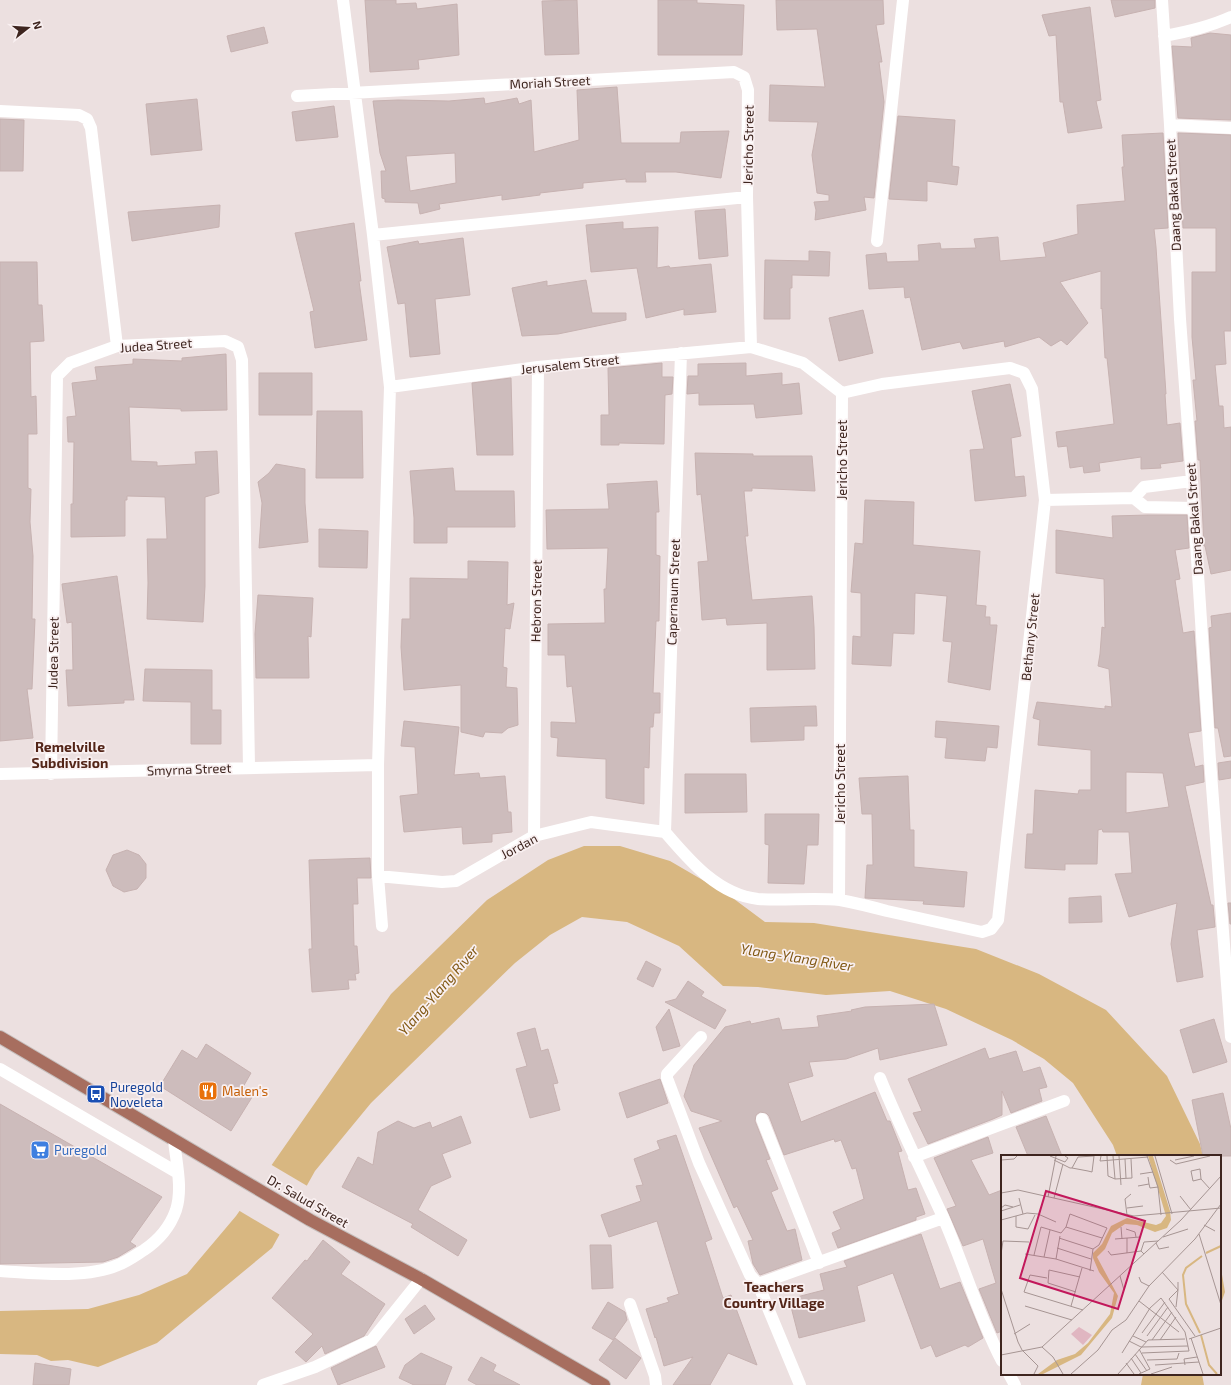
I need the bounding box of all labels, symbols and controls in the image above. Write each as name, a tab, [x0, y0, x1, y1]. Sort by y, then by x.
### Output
north arrow	[8, 8, 48, 48]
text: N	[31, 19, 45, 31]
street label: Moriah Street	[509, 72, 591, 92]
street label: Jericho Street	[739, 105, 757, 185]
street label: Daang Bakal Street	[1162, 139, 1184, 251]
street label: Judea Street	[119, 334, 193, 356]
street label: Jerusalem Street	[520, 351, 620, 377]
street label: Jericho Street	[834, 420, 850, 500]
street label: Daang Bakal Street	[1182, 462, 1206, 575]
street label: Capernaum Street	[663, 538, 683, 646]
street label: Hebron Street	[527, 560, 545, 642]
street label: Bethany Street	[1017, 592, 1043, 682]
street label: Judea Street	[44, 617, 62, 689]
district label: Remelville Subdivision	[32, 738, 108, 771]
street label: Jericho Street	[832, 744, 848, 824]
street label: Smyrna Street	[146, 760, 232, 778]
street label: Jordan	[498, 830, 540, 862]
water label: Ylang-Ylang River	[740, 940, 855, 974]
water label: Ylang-Ylang River	[394, 941, 482, 1038]
place label: Puregold Noveleta	[110, 1079, 163, 1110]
restaurant icon: Malen's	[197, 1080, 219, 1102]
bus stop icon: Puregold Noveleta	[85, 1083, 107, 1105]
place label: Malen's	[222, 1083, 268, 1099]
supermarket icon: Puregold	[29, 1139, 51, 1161]
place label: Puregold	[54, 1142, 107, 1158]
inset map	[1001, 1155, 1221, 1375]
street label: Dr. Salud Street	[265, 1171, 352, 1231]
district label: Teachers Country Village	[723, 1278, 825, 1311]

